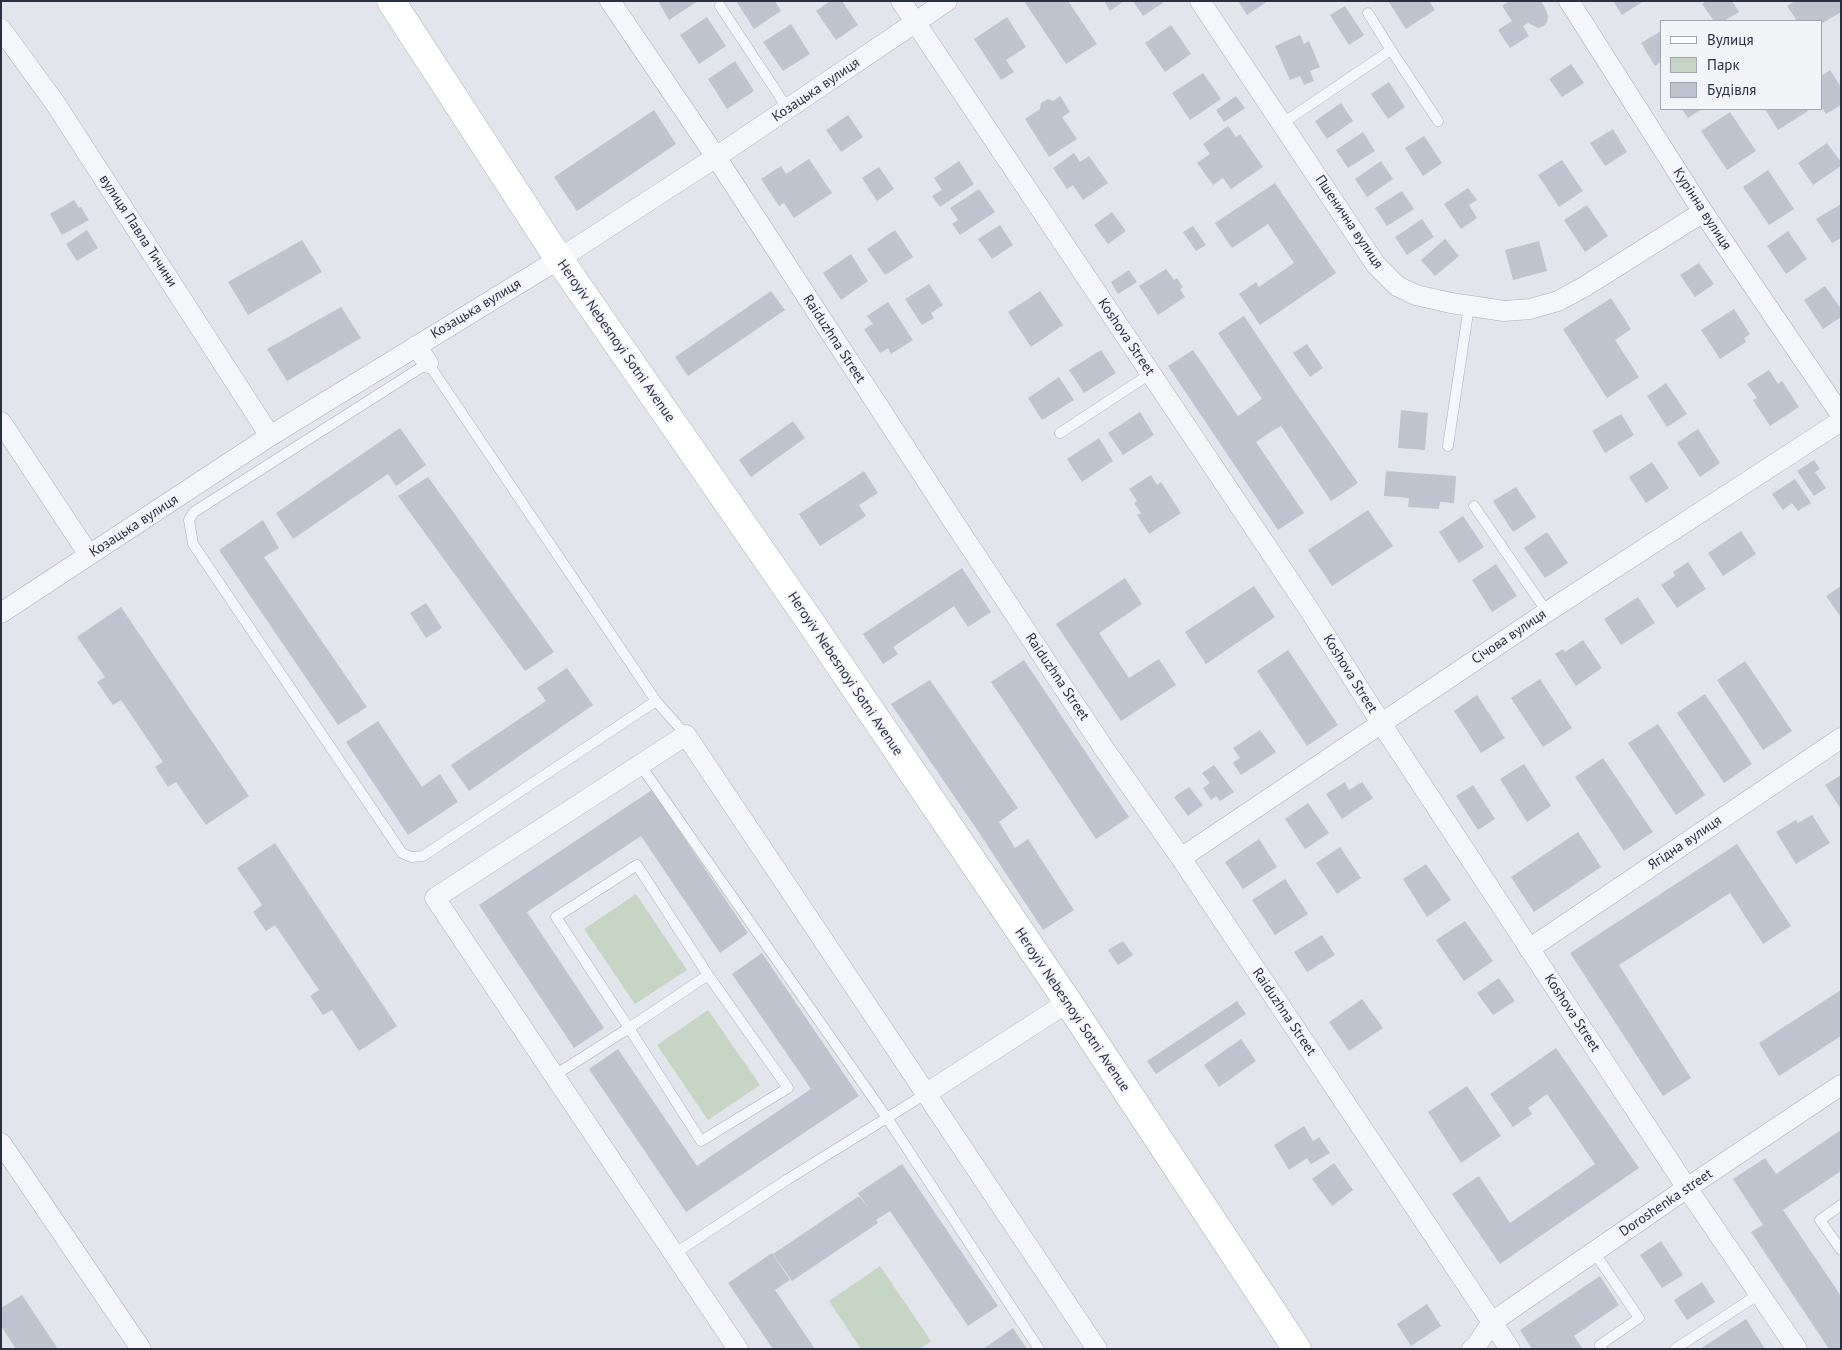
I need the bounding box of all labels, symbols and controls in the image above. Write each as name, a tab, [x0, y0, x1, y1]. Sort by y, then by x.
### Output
legend	[1660, 20, 1822, 110]
text: Вулиця	[1707, 30, 1754, 49]
street label: Козацька вулиця	[769, 54, 863, 126]
text: Парк	[1707, 55, 1740, 74]
text: Будівля	[1707, 80, 1756, 99]
street label: Курінна вулиця	[1669, 165, 1735, 253]
street label: вулиця Павла Тичини	[95, 172, 181, 290]
street label: Пшенична вулиця	[1311, 172, 1387, 272]
street label: Heroyiv Nebesnoyi Sotni Avenue	[553, 257, 679, 425]
street label: Козацька вулиця	[428, 276, 524, 342]
street label: Raiduzhna Street	[799, 292, 869, 386]
street label: Koshova Street	[1094, 295, 1158, 379]
street label: Козацька вулиця	[87, 491, 181, 561]
street label: Heroyiv Nebesnoyi Sotni Avenue	[784, 589, 906, 759]
street label: Січова вулиця	[1469, 606, 1549, 668]
street label: Raiduzhna Street	[1022, 630, 1092, 724]
street label: Koshova Street	[1319, 632, 1381, 716]
street label: Ягідна вулиця	[1645, 812, 1725, 874]
street label: Heroyiv Nebesnoyi Sotni Avenue	[1011, 925, 1133, 1095]
street label: Raiduzhna Street	[1249, 965, 1319, 1059]
street label: Koshova Street	[1541, 971, 1603, 1055]
street label: Doroshenka street	[1616, 1166, 1716, 1240]

